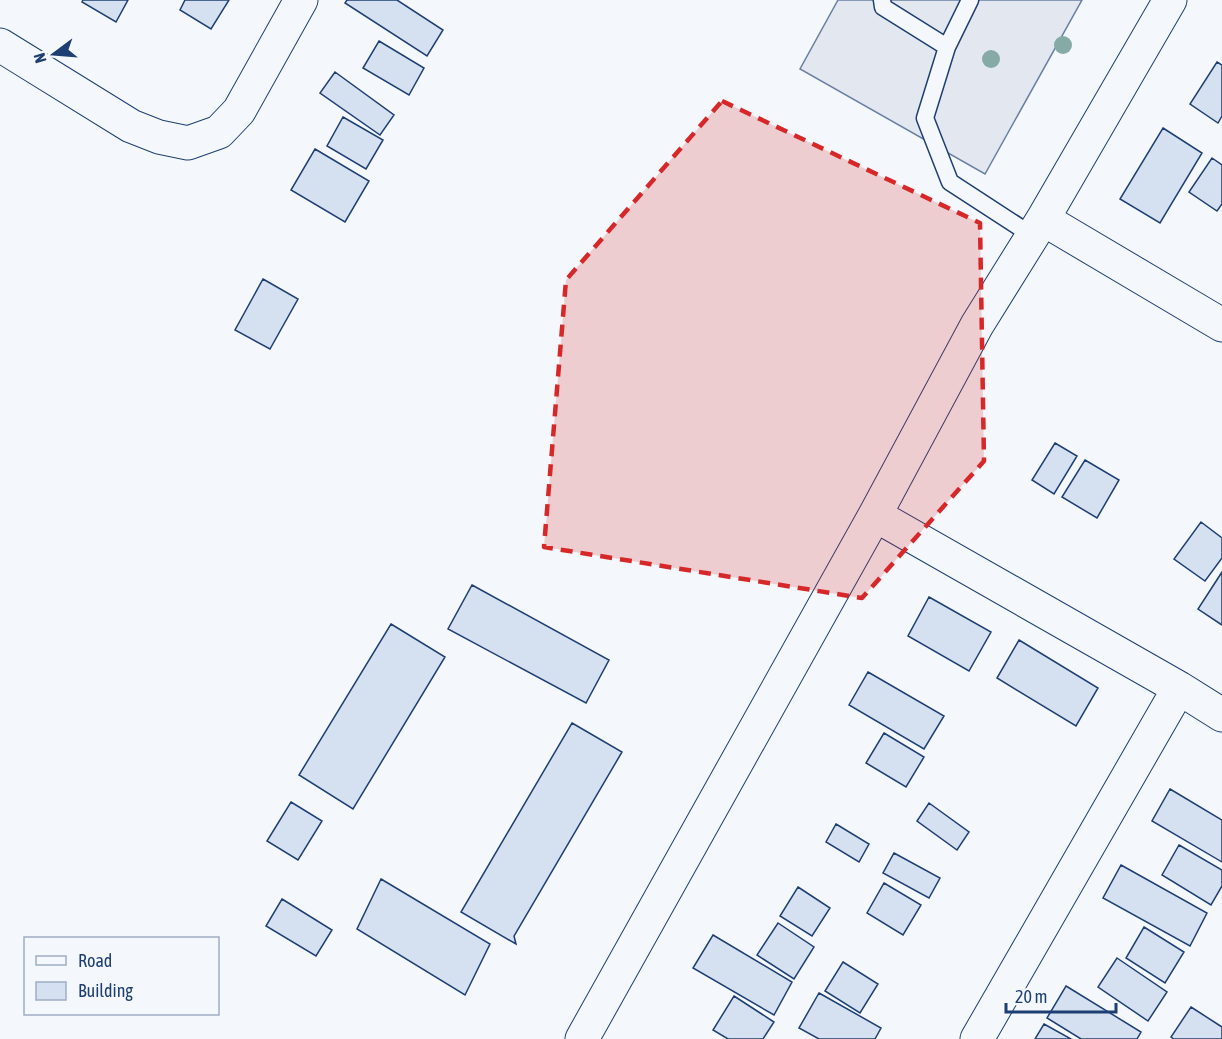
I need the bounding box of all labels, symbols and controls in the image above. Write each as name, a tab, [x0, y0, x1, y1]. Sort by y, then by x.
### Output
north arrow	[24, 24, 84, 84]
text: N	[30, 51, 50, 65]
legend	[24, 937, 219, 1015]
text: Road	[78, 950, 112, 971]
scale bar	[1006, 976, 1116, 1014]
text: Building	[78, 980, 133, 1001]
text: 20 m	[1015, 986, 1047, 1007]

